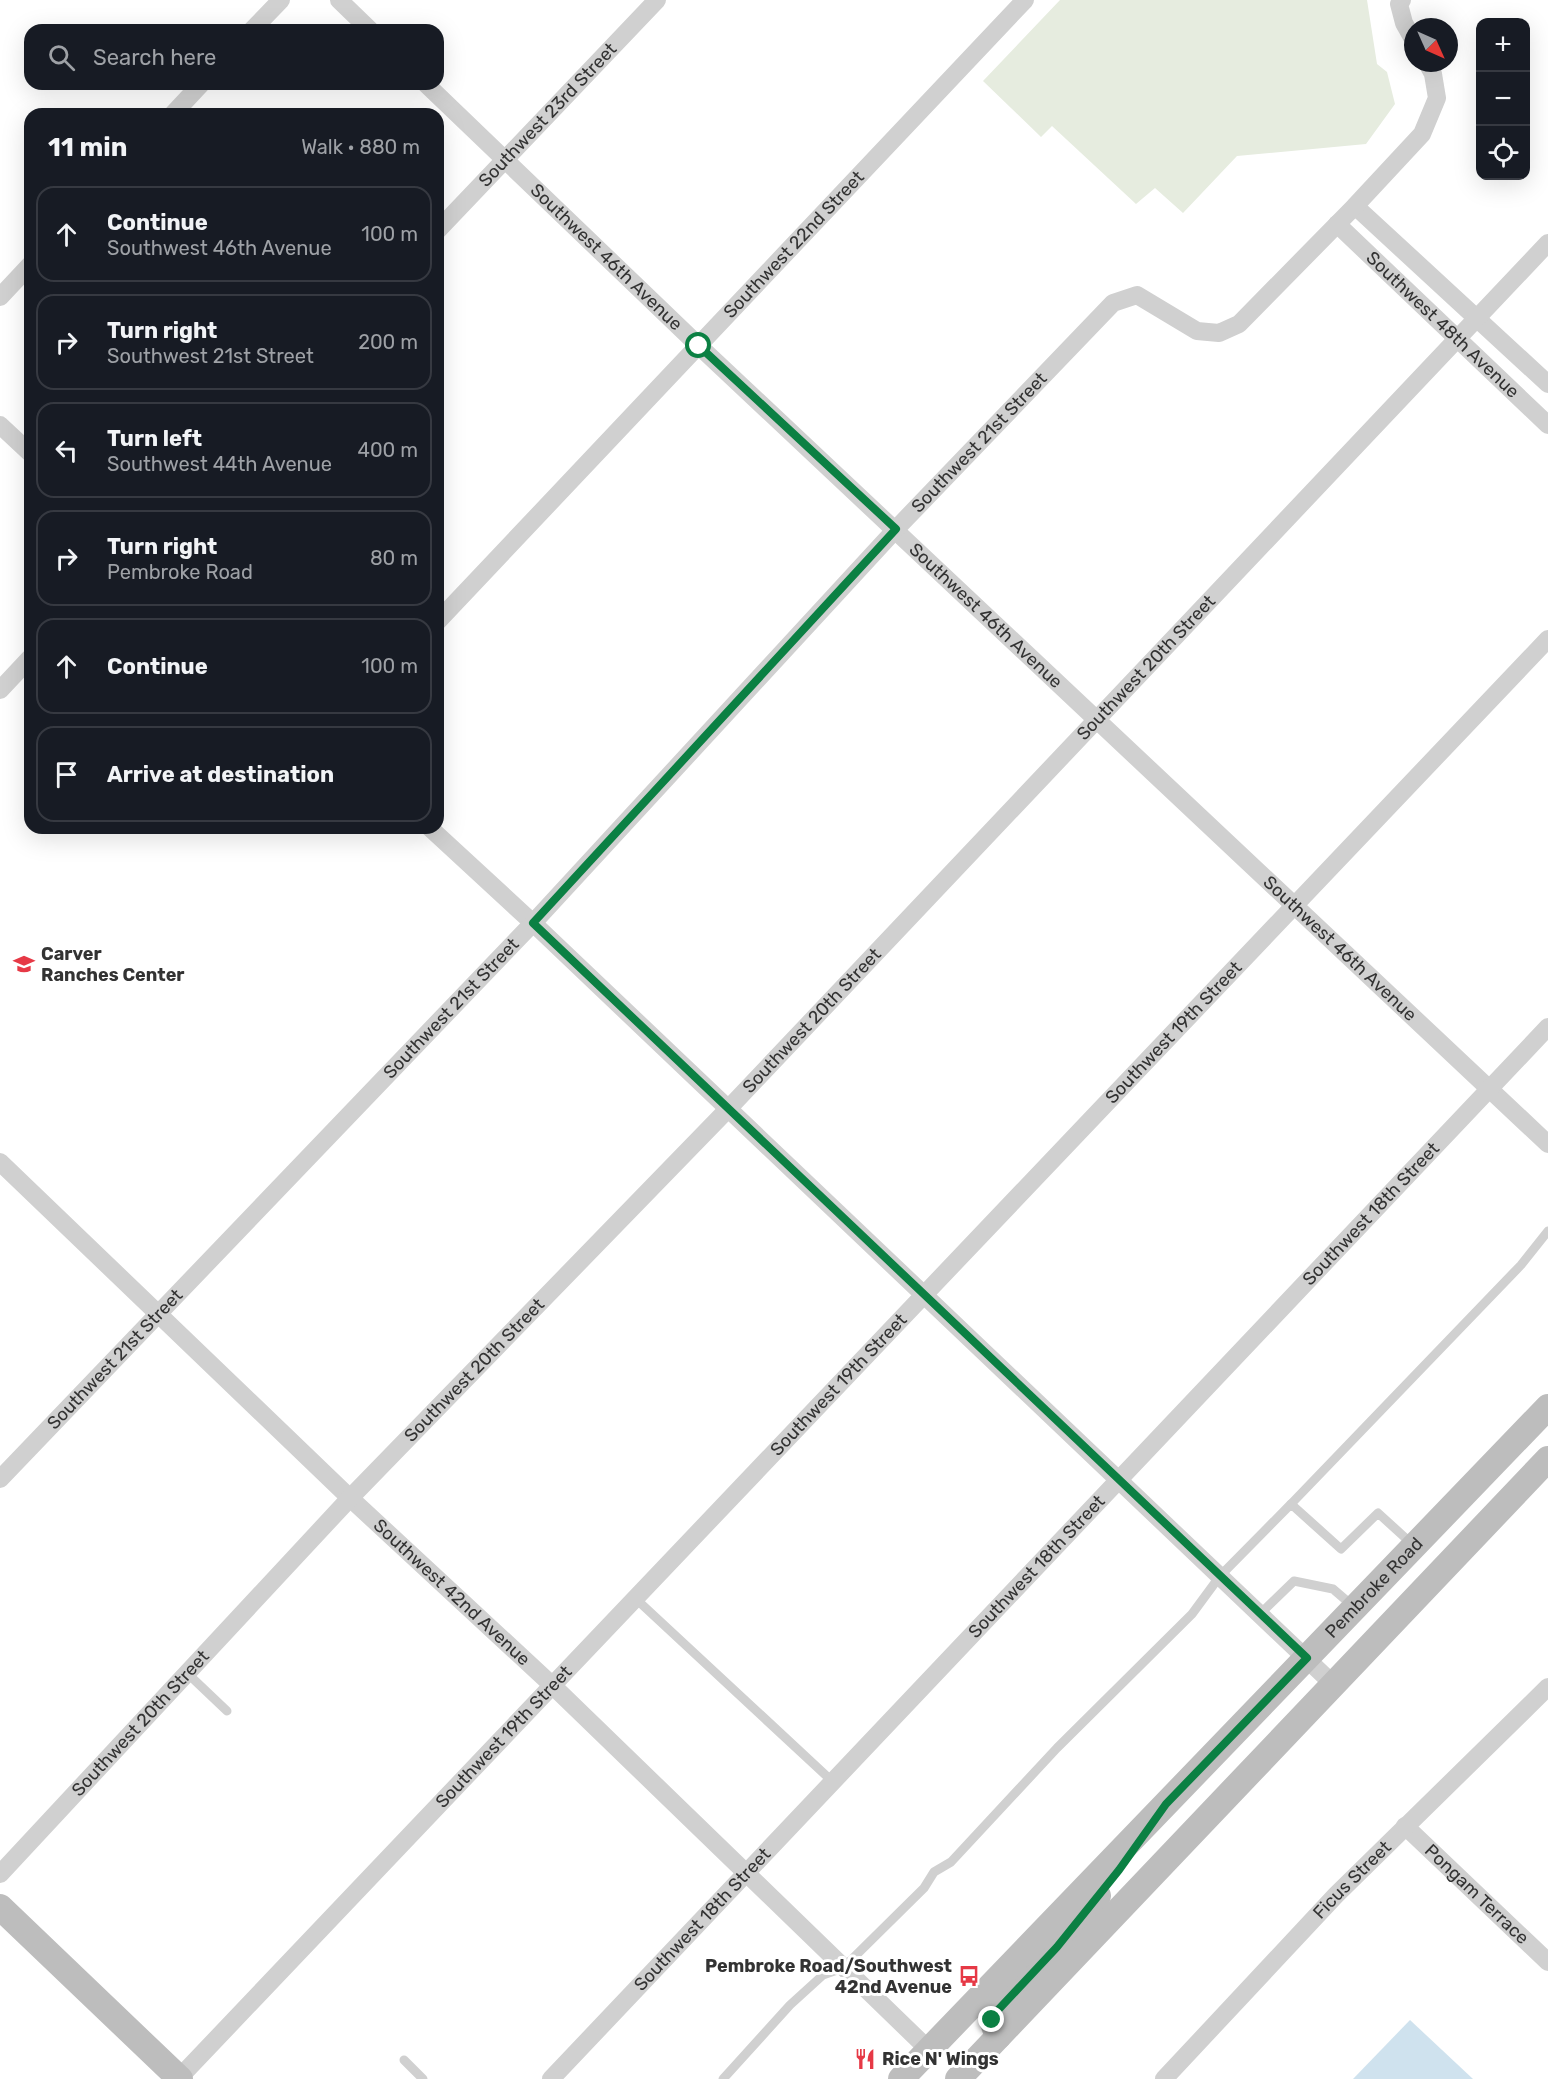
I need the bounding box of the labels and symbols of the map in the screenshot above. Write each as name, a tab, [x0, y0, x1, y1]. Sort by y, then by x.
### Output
north arrow	[1404, 18, 1458, 72]
street label: Southwest 23rd Street	[474, 38, 621, 191]
street label: Southwest 22nd Street	[719, 166, 869, 323]
street label: Southwest 46th Avenue	[526, 179, 687, 335]
street label: Southwest 48th Avenue	[1362, 247, 1524, 403]
route start	[685, 332, 711, 358]
street label: Southwest 21st Street	[907, 368, 1052, 517]
street label: Southwest 46th Avenue	[905, 538, 1067, 693]
street label: Southwest 20th Street	[1072, 590, 1220, 745]
street label: Southwest 46th Avenue	[1259, 871, 1421, 1026]
street label: Southwest 21st Street	[379, 933, 524, 1083]
place label: Carver Ranches Center	[41, 943, 185, 986]
street label: Southwest 20th Street	[738, 943, 886, 1098]
school or university icon: Carver Ranches Center	[12, 952, 36, 976]
street label: Southwest 19th Street	[1101, 957, 1246, 1108]
street label: Southwest 18th Street	[1298, 1138, 1444, 1290]
street label: Southwest 21st Street	[42, 1284, 187, 1434]
street label: Southwest 20th Street	[400, 1294, 549, 1447]
street label: Southwest 19th Street	[766, 1309, 911, 1460]
street label: Southwest 18th Street	[964, 1490, 1110, 1643]
street label: Southwest 42nd Avenue	[369, 1514, 535, 1670]
street label: Pembroke Road	[1321, 1533, 1427, 1643]
street label: Southwest 20th Street	[67, 1646, 214, 1801]
street label: Southwest 19th Street	[431, 1661, 576, 1812]
street label: Ficus Street	[1308, 1836, 1396, 1923]
street label: Pongam Terrace	[1420, 1840, 1533, 1949]
street label: Southwest 18th Street	[629, 1843, 775, 1995]
place label: Pembroke Road/Southwest 42nd Avenue	[705, 1955, 952, 1998]
bus stop icon: Pembroke Road/Southwest 42nd Avenue	[957, 1964, 981, 1988]
route end	[978, 2006, 1004, 2032]
restaurant icon: Rice N' Wings	[853, 2047, 877, 2071]
place label: Rice N' Wings	[882, 2048, 999, 2070]

